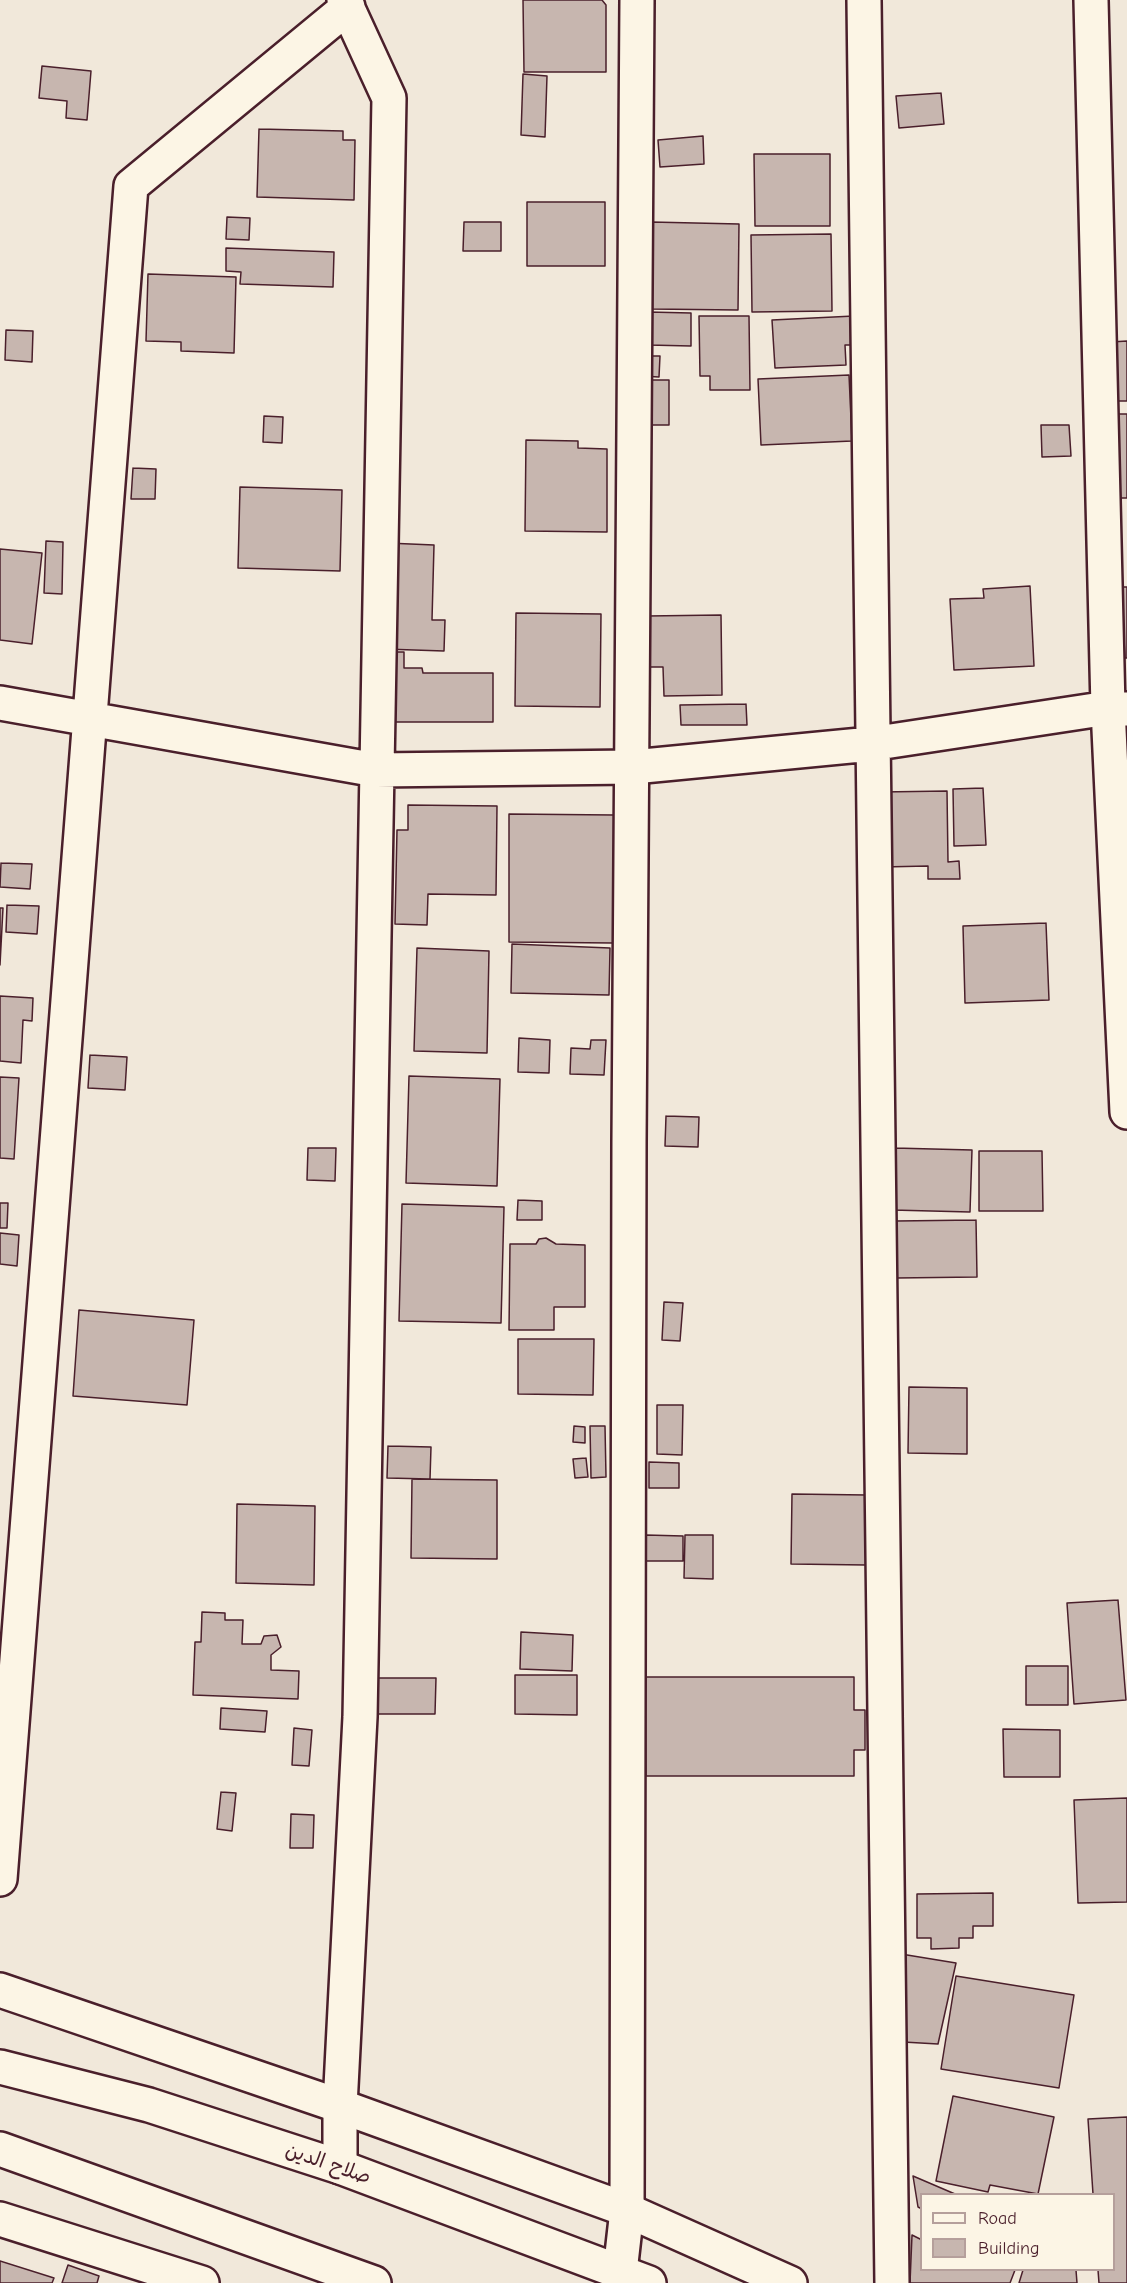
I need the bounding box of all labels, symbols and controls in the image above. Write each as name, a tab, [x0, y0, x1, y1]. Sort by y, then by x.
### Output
street label: صلاح الدين	[282, 2138, 374, 2190]
legend	[920, 2193, 1115, 2271]
text: Road	[978, 2208, 1017, 2229]
text: Building	[978, 2238, 1040, 2259]

